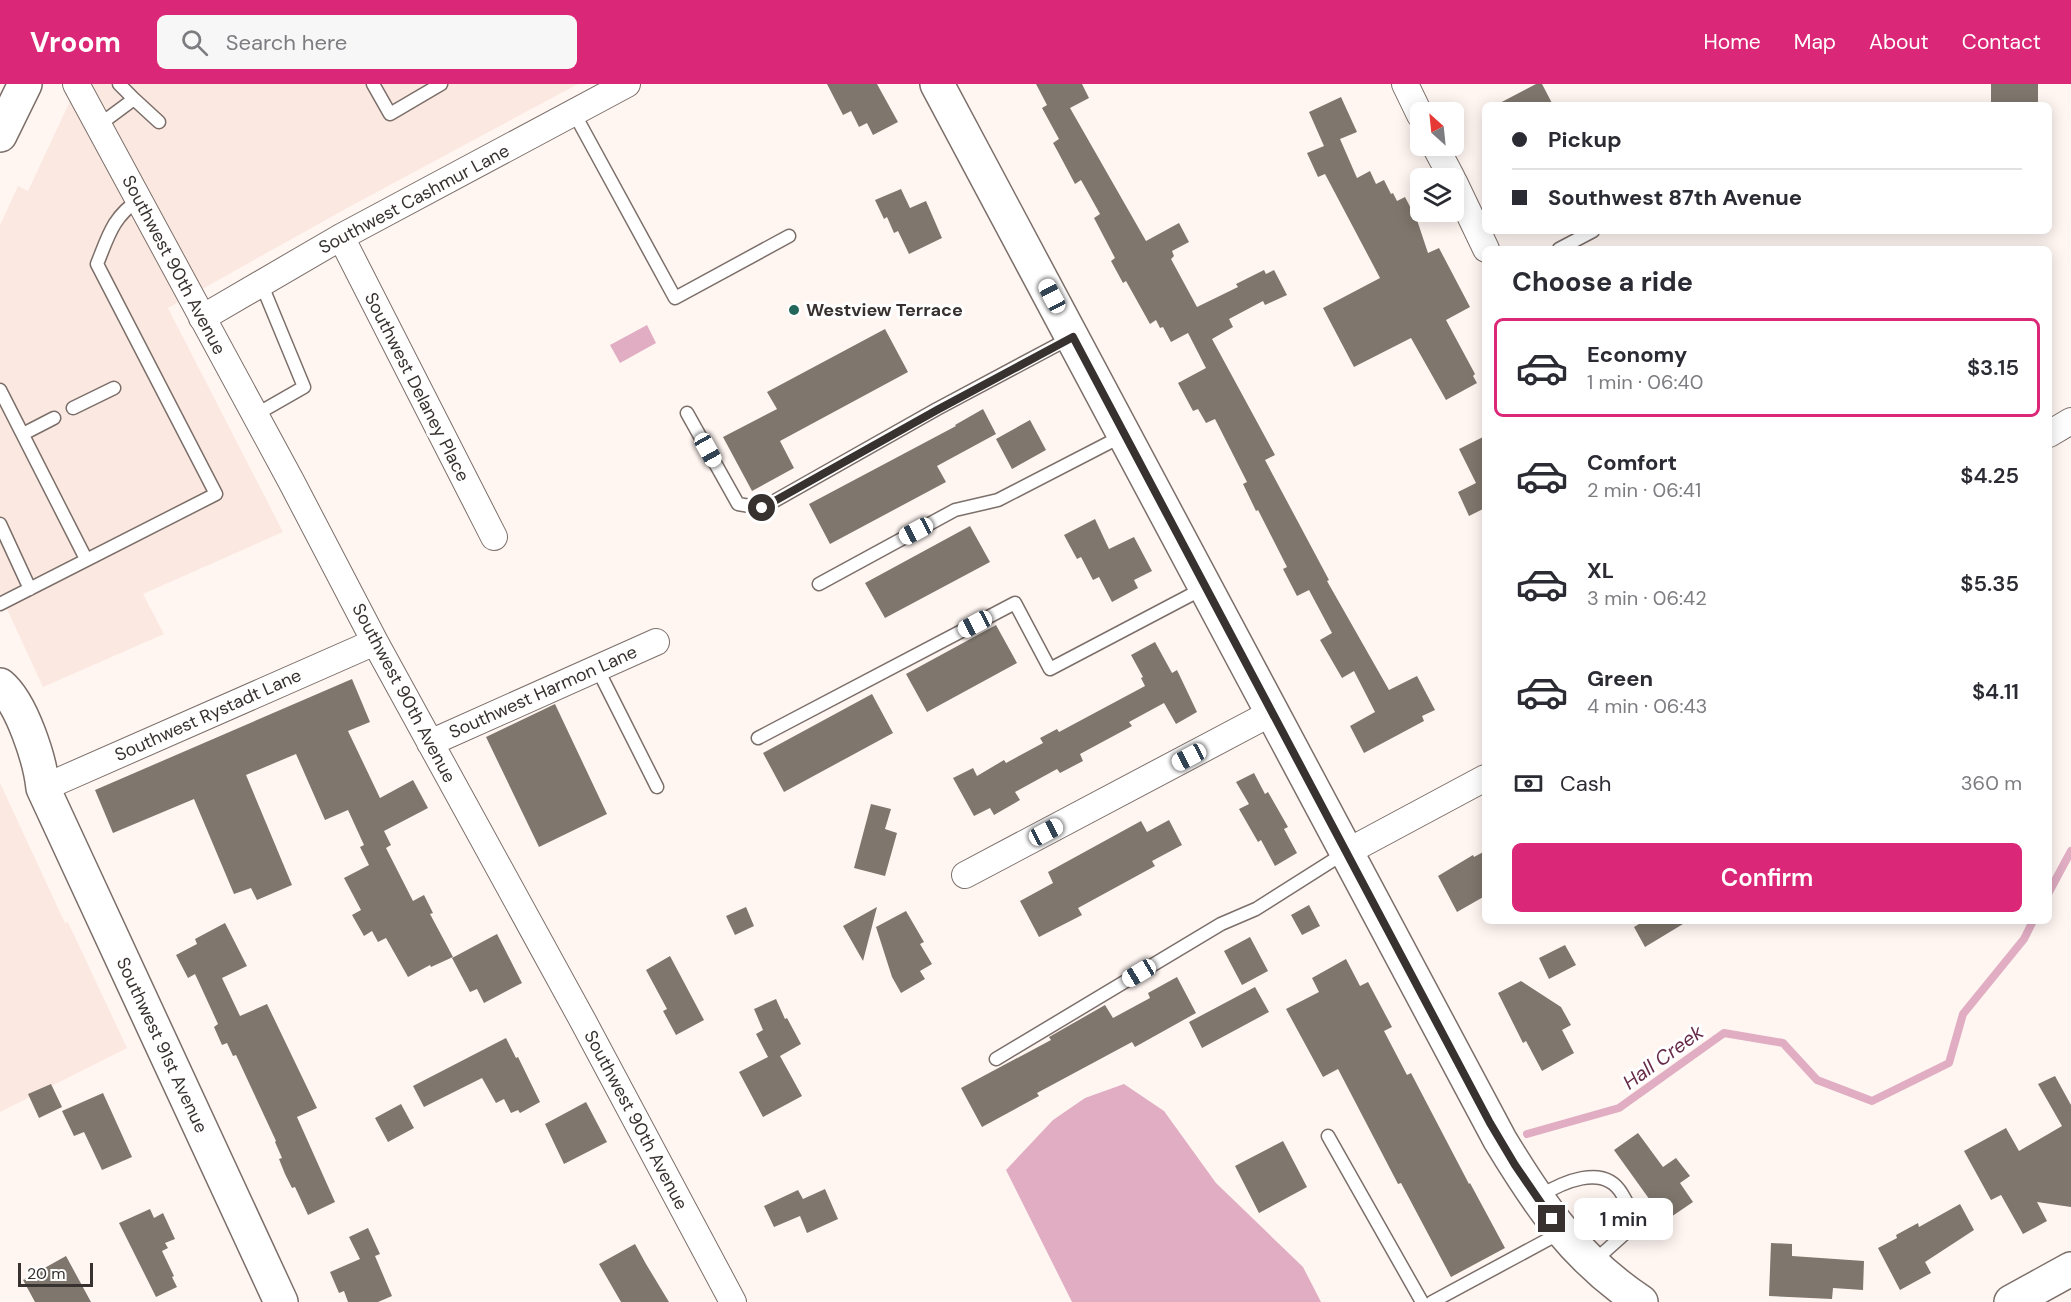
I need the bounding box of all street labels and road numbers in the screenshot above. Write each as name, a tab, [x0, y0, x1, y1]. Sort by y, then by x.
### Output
street label: Southwest Cashmur Lane	[314, 138, 514, 260]
street label: Southwest 90th Avenue	[116, 171, 232, 359]
street label: Southwest Delaney Place	[359, 288, 475, 486]
street label: Southwest 90th Avenue	[346, 599, 462, 787]
street label: Southwest Harmon Lane	[445, 640, 641, 744]
street label: Southwest Rystadt Lane	[111, 663, 305, 767]
street label: Southwest 91st Avenue	[111, 953, 213, 1137]
street label: Southwest 90th Avenue	[578, 1026, 694, 1214]

